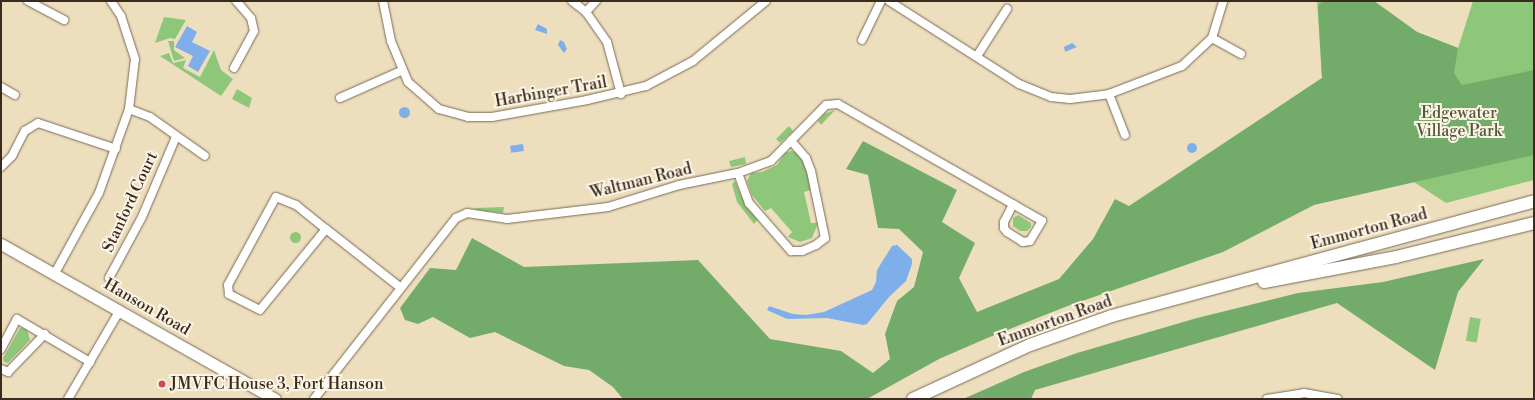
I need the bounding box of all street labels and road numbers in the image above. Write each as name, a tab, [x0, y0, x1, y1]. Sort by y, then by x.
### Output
street label: Harbinger Trail	[493, 73, 609, 111]
street label: Stanford Court	[98, 149, 162, 255]
street label: Waltman Road	[588, 159, 694, 203]
street label: Emmorton Road	[1309, 204, 1429, 254]
street label: Hanson Road	[100, 275, 194, 339]
street label: Emmorton Road	[995, 291, 1115, 351]

